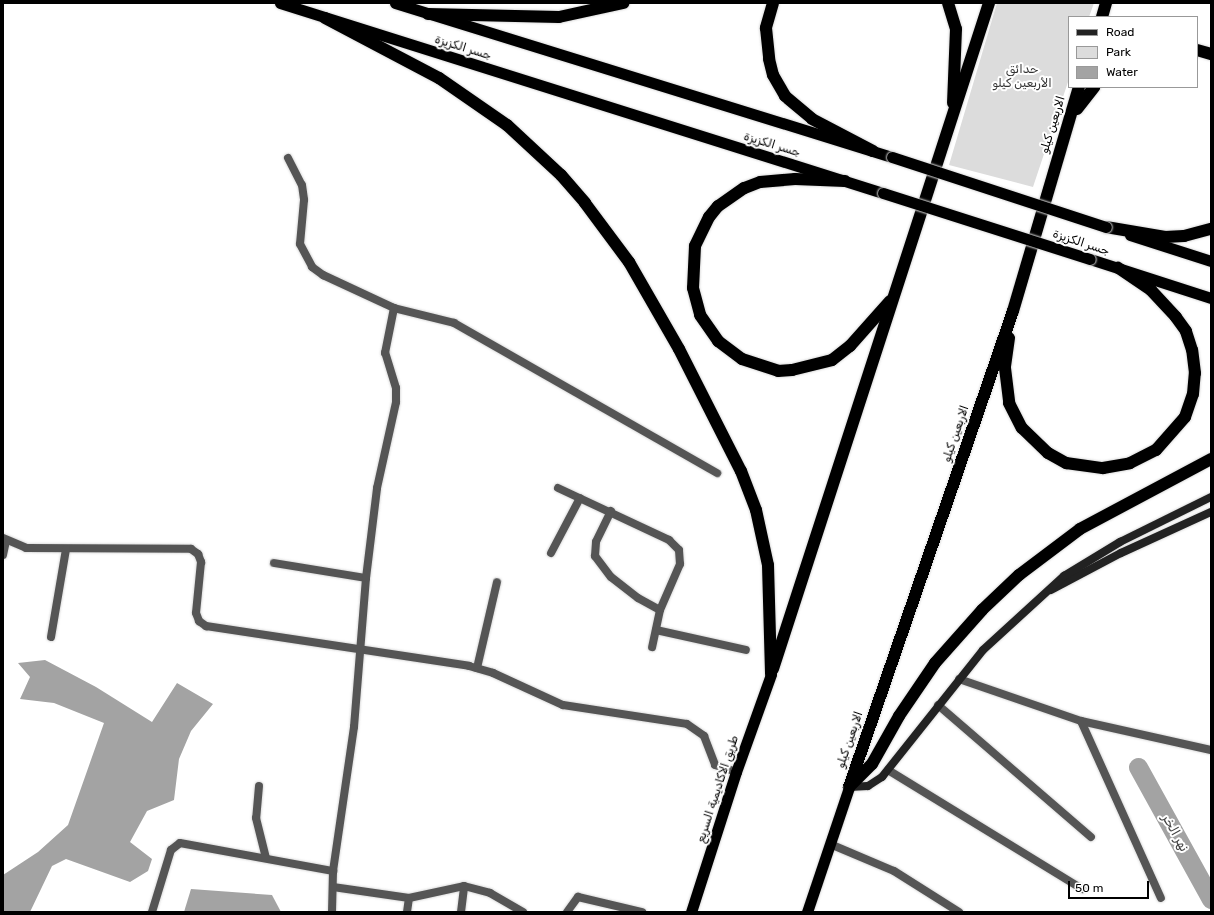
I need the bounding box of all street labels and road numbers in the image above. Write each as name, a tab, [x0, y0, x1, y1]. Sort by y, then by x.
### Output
street label: جسر الكزيزة	[433, 33, 493, 63]
street label: الاربعين كيلو	[1037, 95, 1069, 155]
street label: جسر الكزيزة	[742, 130, 802, 160]
street label: جسر الكزيزة	[1051, 227, 1111, 259]
street label: الاربعين كيلو	[940, 404, 972, 464]
street label: الاربعين كيلو	[834, 710, 866, 770]
street label: طريق الاكاديمية السريع	[694, 734, 742, 844]

